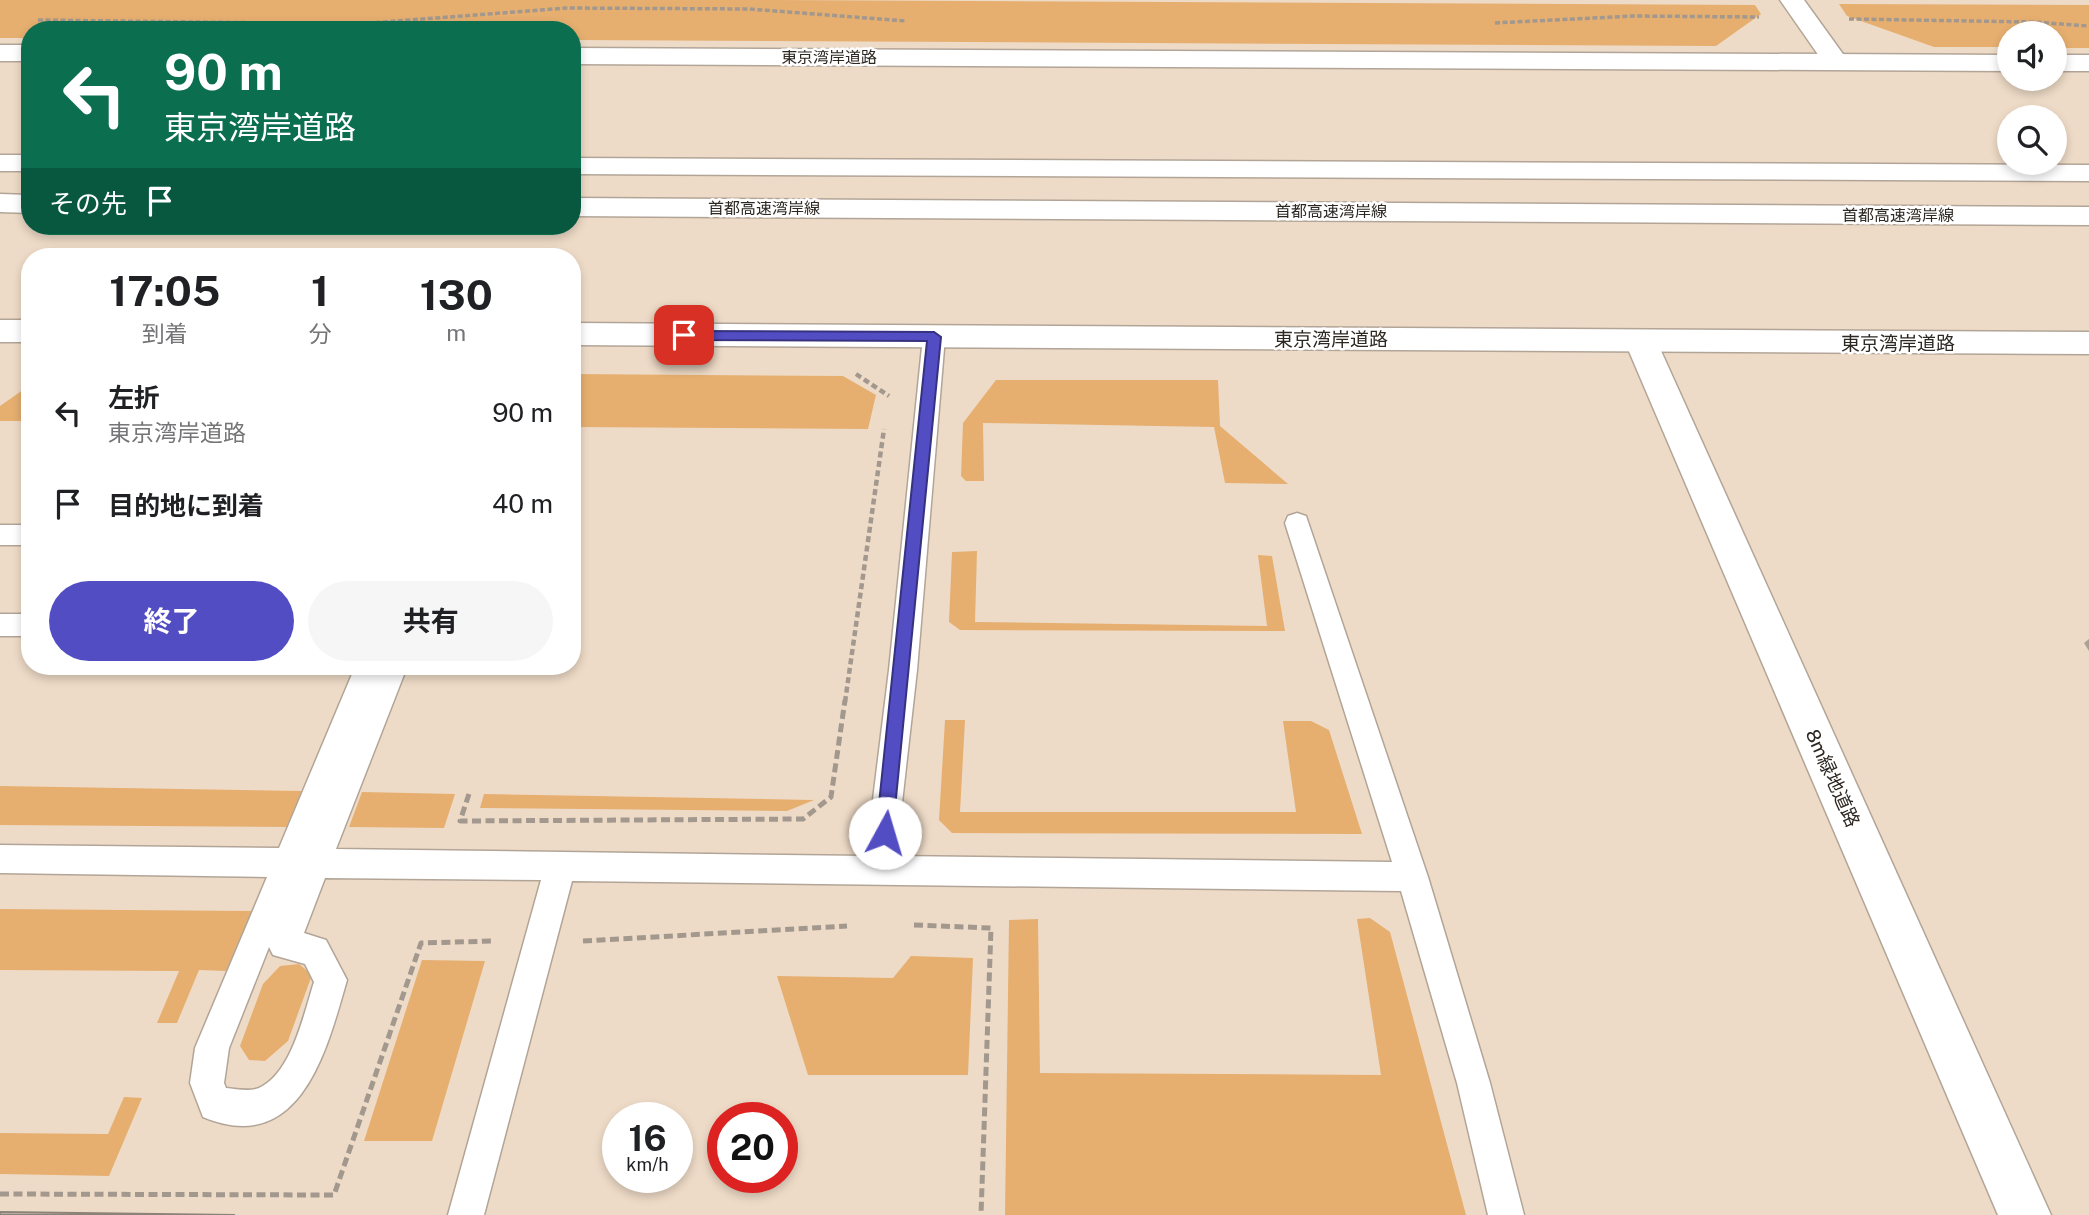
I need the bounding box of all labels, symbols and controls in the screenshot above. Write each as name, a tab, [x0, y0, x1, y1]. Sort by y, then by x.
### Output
map controls	[1997, 21, 2067, 175]
button: sound	[1997, 21, 2067, 91]
text: 90 m	[164, 43, 283, 101]
street label: 東京湾岸道路	[781, 48, 877, 67]
icon: left	[49, 49, 140, 140]
button: search	[1997, 105, 2067, 175]
text: 東京湾岸道路	[164, 109, 356, 146]
icon: arrive	[141, 182, 179, 220]
text: その先	[49, 188, 127, 219]
street label: 首都高速湾岸線	[708, 199, 820, 218]
street label: 首都高速湾岸線	[1275, 202, 1387, 221]
street label: 首都高速湾岸線	[1842, 206, 1954, 225]
text: 17:05	[109, 266, 220, 315]
text: 1	[311, 266, 329, 315]
text: 130	[420, 270, 493, 319]
pin	[654, 305, 714, 365]
icon: arrive	[665, 316, 703, 354]
text: m	[446, 319, 466, 346]
text: 到着	[142, 320, 188, 347]
text: 分	[309, 320, 332, 347]
street label: 東京湾岸道路	[1274, 328, 1388, 350]
street label: 東京湾岸道路	[1841, 332, 1955, 354]
text: 左折	[108, 382, 160, 413]
icon: left	[49, 394, 87, 432]
text: 90 m	[492, 397, 553, 428]
text: 東京湾岸道路	[108, 419, 246, 446]
icon: arrive	[49, 485, 87, 523]
text: 40 m	[492, 488, 553, 519]
text: 目的地に到着	[108, 490, 264, 521]
button: 終了	[49, 581, 294, 661]
button: 共有	[308, 581, 553, 661]
street label: 8m緑地道路	[1802, 726, 1864, 830]
position arrow	[848, 796, 922, 870]
speed limit sign: 20	[707, 1102, 798, 1193]
text: 16	[628, 1118, 667, 1159]
text: km/h	[626, 1154, 669, 1175]

